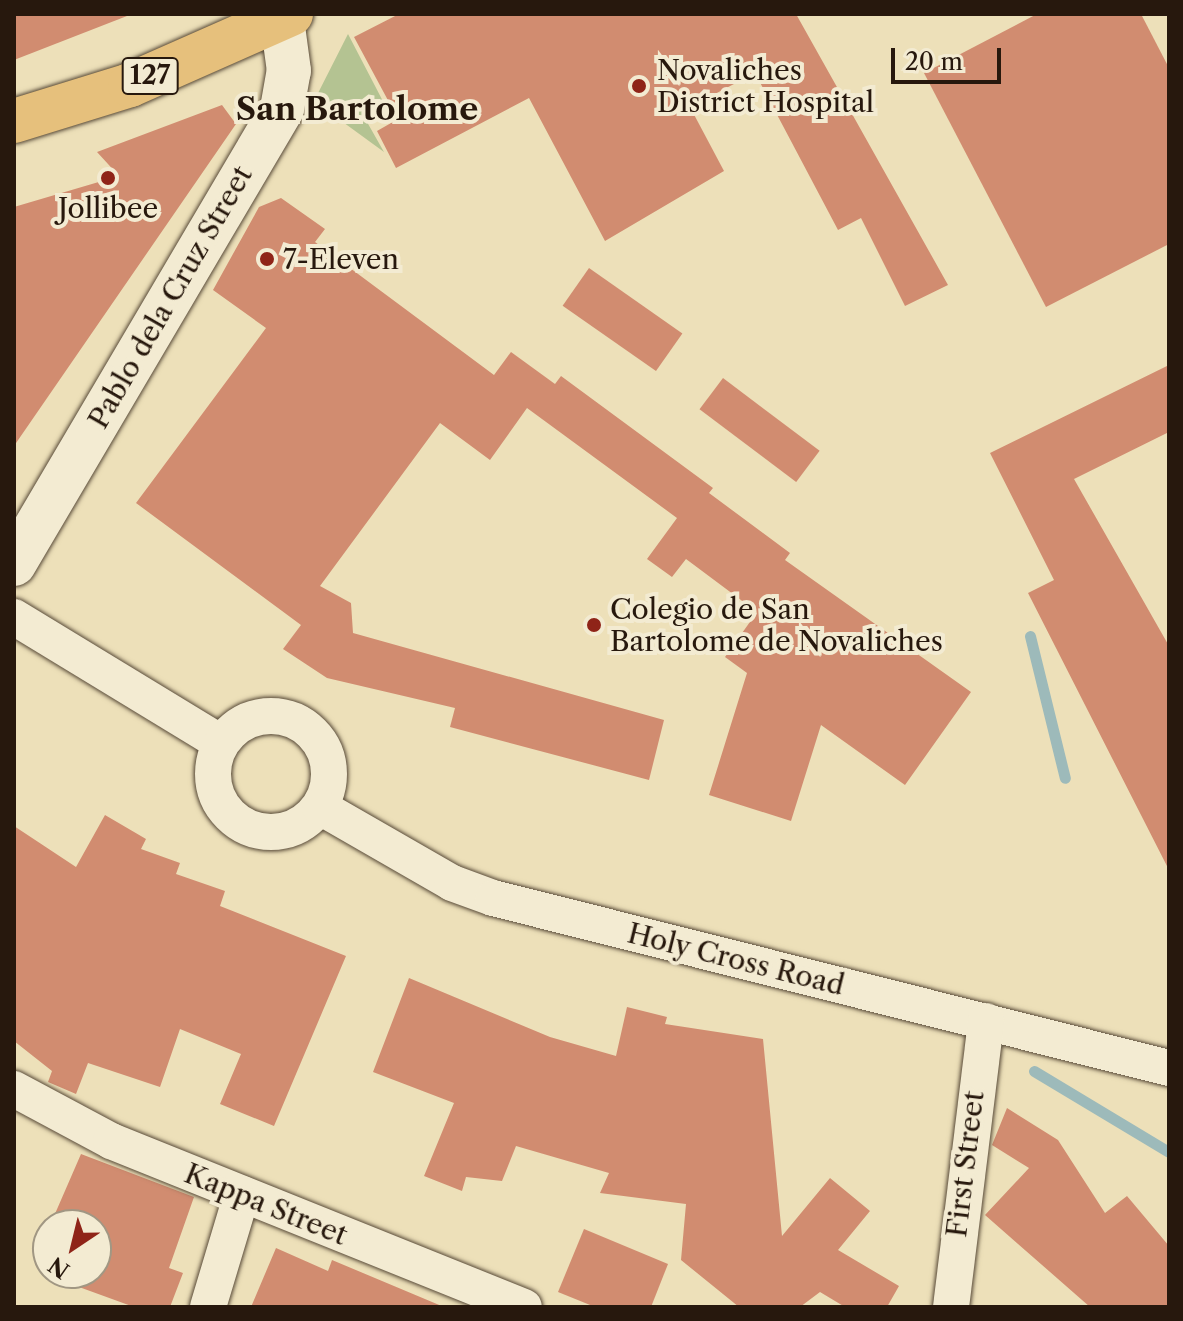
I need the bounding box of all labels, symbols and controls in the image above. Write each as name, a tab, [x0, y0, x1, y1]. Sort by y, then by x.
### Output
scale bar	[895, 32, 1005, 82]
text: 20 m	[905, 47, 963, 76]
place label: Novaliches District Hospital	[657, 53, 874, 119]
road number: 127	[120, 54, 180, 98]
marker: Novaliches District Hospital	[628, 75, 650, 97]
district label: San Bartolome	[236, 90, 478, 128]
street label: Pablo dela Cruz Street	[81, 160, 259, 434]
marker: Jollibee	[99, 169, 117, 187]
place label: Jollibee	[58, 191, 158, 225]
place label: 7-Eleven	[283, 242, 399, 276]
marker: 7-Eleven	[258, 250, 276, 268]
place label: Colegio de San Bartolome de Novaliches	[610, 592, 943, 658]
marker: Colegio de San Bartolome de Novaliches	[585, 616, 603, 634]
street label: Holy Cross Road	[624, 916, 848, 1002]
street label: First Street	[939, 1089, 991, 1239]
street label: Kappa Street	[180, 1156, 352, 1252]
north arrow	[32, 1209, 112, 1289]
text: N	[44, 1251, 75, 1284]

